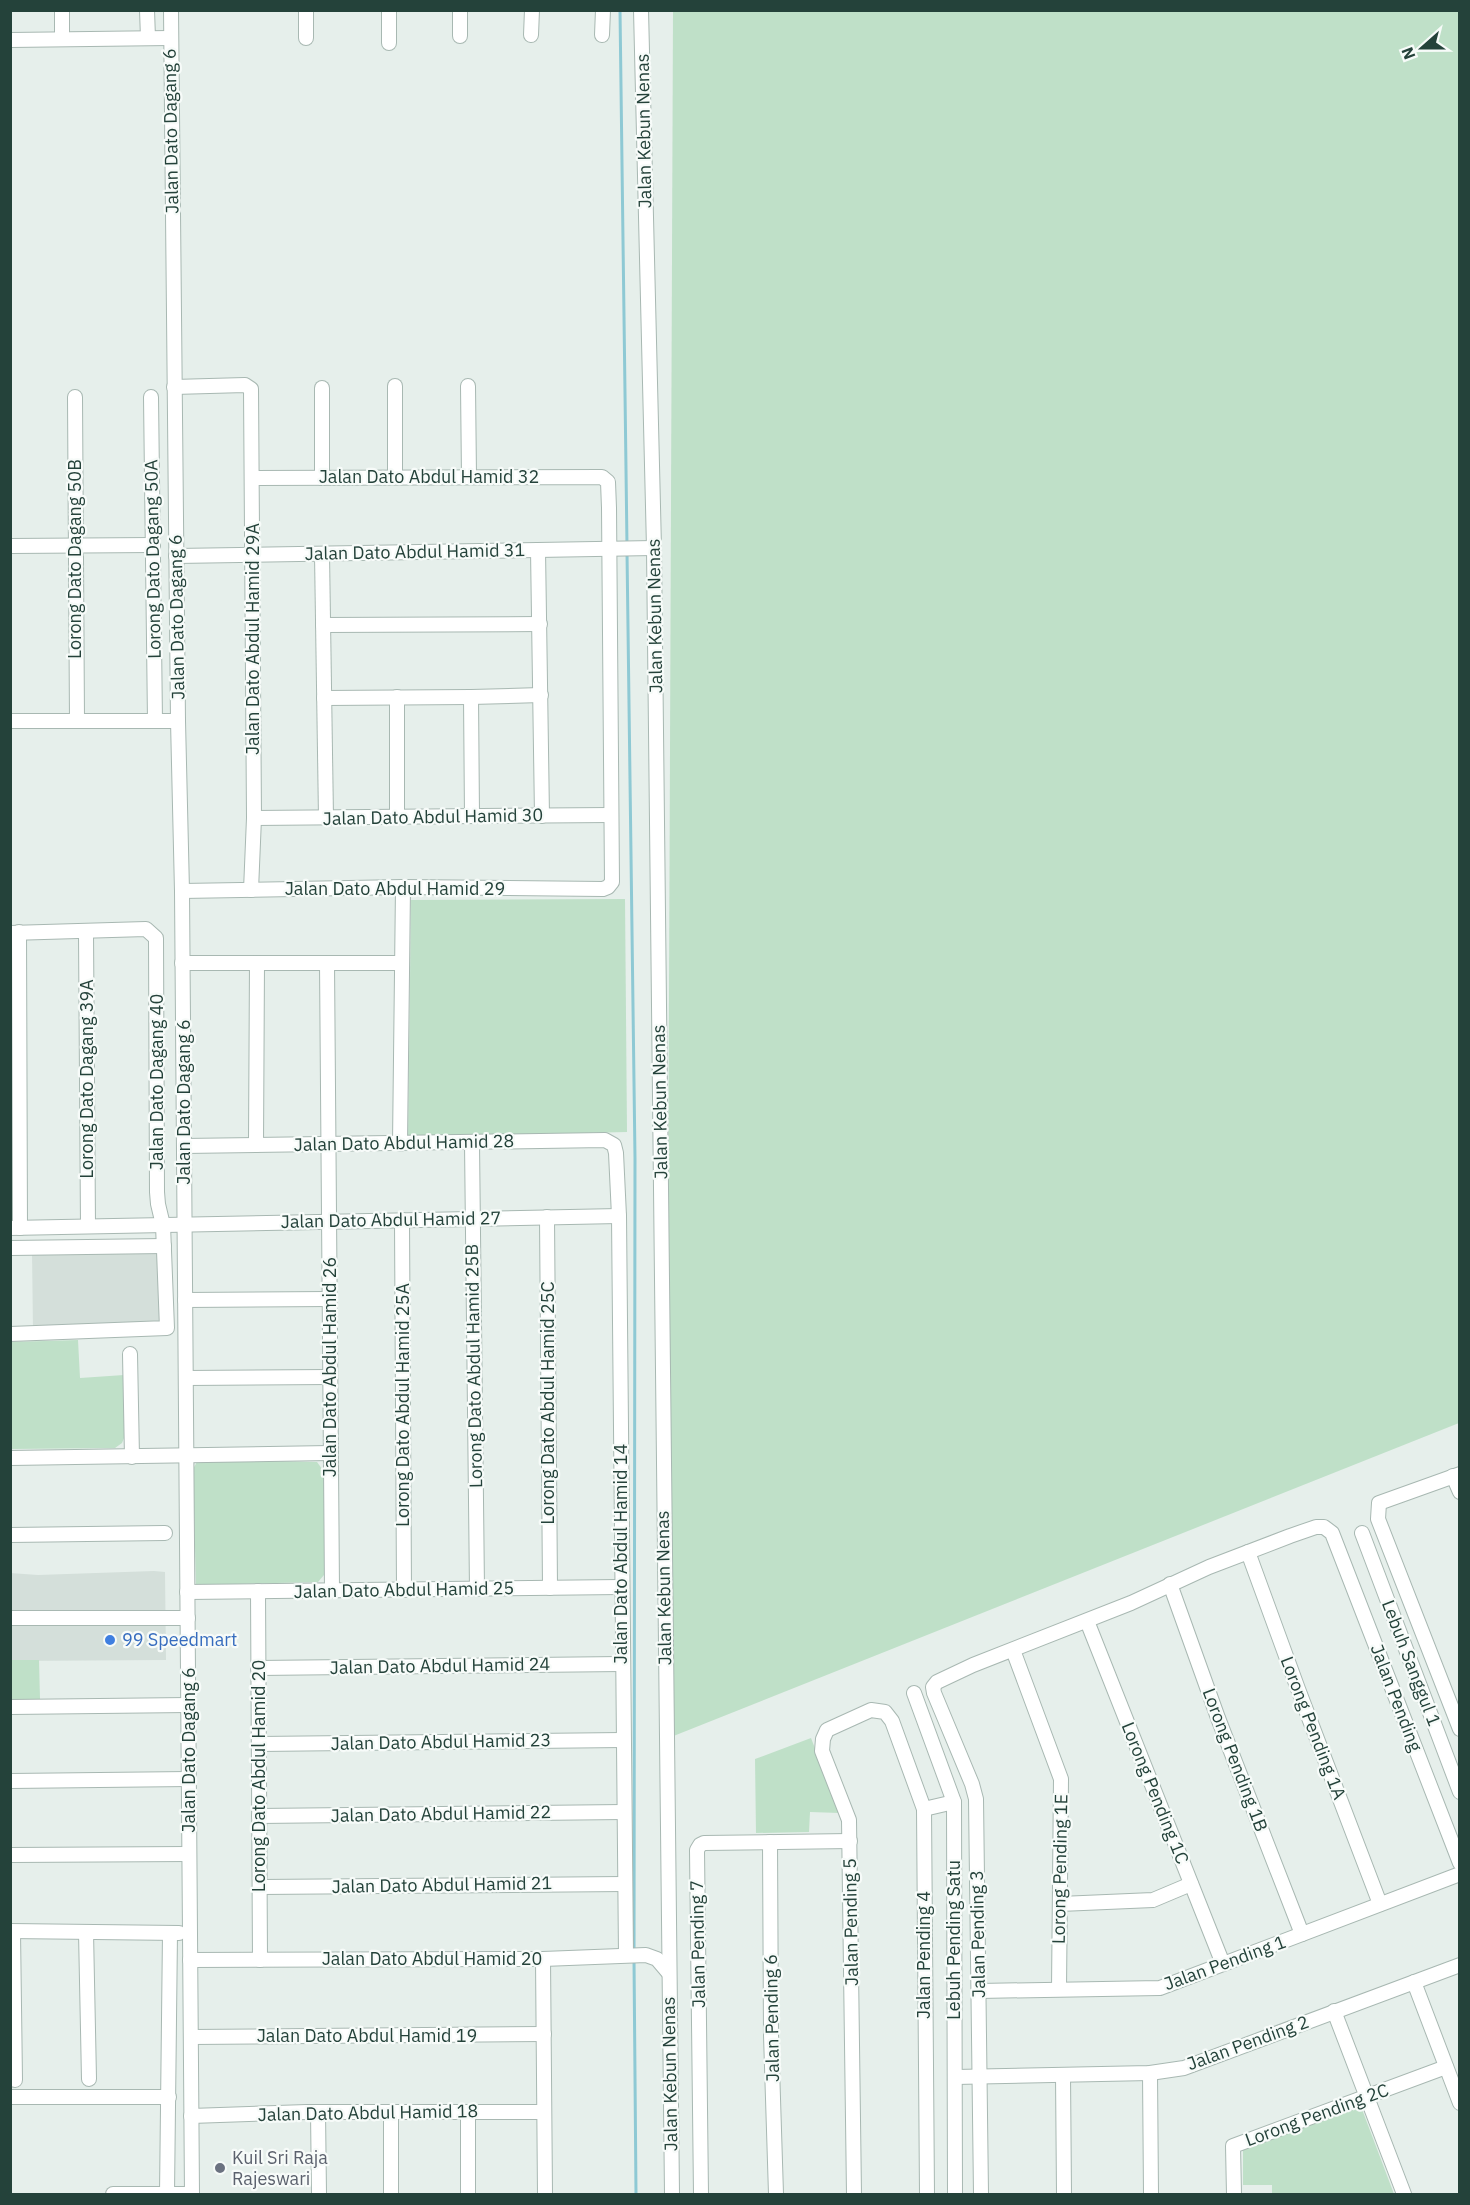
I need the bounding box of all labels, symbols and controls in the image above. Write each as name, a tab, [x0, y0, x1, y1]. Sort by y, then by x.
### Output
north arrow	[1392, 18, 1452, 78]
text: N	[1397, 44, 1419, 62]
street label: Jalan Dato Dagang 6	[158, 48, 183, 214]
street label: Jalan Kebun Nenas	[631, 53, 656, 209]
street label: Lorong Dato Dagang 50B	[63, 459, 86, 659]
street label: Lorong Dato Dagang 50A	[139, 459, 166, 659]
street label: Jalan Dato Abdul Hamid 32	[319, 465, 539, 488]
street label: Jalan Dato Abdul Hamid 29A	[241, 522, 264, 755]
street label: Jalan Dato Dagang 6	[164, 534, 189, 700]
street label: Jalan Dato Abdul Hamid 31	[304, 538, 526, 565]
street label: Jalan Kebun Nenas	[642, 538, 667, 694]
street label: Jalan Dato Abdul Hamid 30	[322, 803, 544, 830]
street label: Jalan Dato Abdul Hamid 29	[285, 877, 505, 900]
street label: Lorong Dato Dagang 39A	[75, 979, 98, 1179]
street label: Jalan Dato Dagang 40	[145, 994, 168, 1170]
street label: Jalan Dato Dagang 6	[172, 1019, 195, 1185]
street label: Jalan Kebun Nenas	[647, 1024, 672, 1180]
street label: Jalan Dato Abdul Hamid 28	[293, 1129, 515, 1156]
street label: Jalan Dato Abdul Hamid 27	[280, 1206, 502, 1233]
street label: Lorong Dato Abdul Hamid 25B	[460, 1244, 487, 1488]
street label: Jalan Dato Abdul Hamid 26	[318, 1257, 341, 1477]
street label: Lorong Dato Abdul Hamid 25C	[536, 1281, 559, 1525]
street label: Lorong Dato Abdul Hamid 25A	[391, 1283, 414, 1527]
street label: Jalan Dato Abdul Hamid 14	[609, 1443, 632, 1664]
street label: Jalan Kebun Nenas	[651, 1510, 676, 1666]
street label: Jalan Dato Abdul Hamid 25	[293, 1576, 515, 1603]
street label: Lebuh Sanggul 1	[1377, 1596, 1446, 1729]
place label: 99 Speedmart	[122, 1628, 237, 1651]
marker: 99 Speedmart	[103, 1633, 117, 1647]
street label: Jalan Pending	[1365, 1641, 1428, 1755]
street label: Jalan Dato Abdul Hamid 24	[329, 1652, 551, 1679]
street label: Lorong Pending 1A	[1276, 1653, 1351, 1803]
street label: Lorong Dato Abdul Hamid 20	[247, 1660, 270, 1892]
street label: Jalan Dato Dagang 6	[177, 1667, 200, 1833]
street label: Lorong Pending 1B	[1198, 1685, 1273, 1835]
street label: Lorong Pending 1C	[1117, 1718, 1194, 1867]
street label: Jalan Dato Abdul Hamid 23	[330, 1728, 552, 1755]
street label: Lorong Pending 1E	[1047, 1794, 1072, 1944]
street label: Jalan Dato Abdul Hamid 22	[330, 1800, 552, 1827]
street label: Jalan Pending 5	[838, 1858, 863, 1986]
street label: Lebuh Pending Satu	[942, 1860, 965, 2020]
street label: Jalan Pending 3	[965, 1870, 990, 1998]
street label: Jalan Dato Abdul Hamid 21	[331, 1871, 553, 1898]
street label: Jalan Pending 7	[685, 1880, 710, 2008]
street label: Jalan Pending 4	[912, 1891, 935, 2019]
street label: Jalan Pending 1	[1161, 1930, 1289, 1995]
street label: Jalan Dato Abdul Hamid 20	[322, 1947, 542, 1970]
street label: Jalan Pending 6	[759, 1954, 784, 2082]
street label: Jalan Kebun Nenas	[657, 1996, 682, 2152]
street label: Jalan Pending 2	[1184, 2010, 1312, 2075]
street label: Jalan Dato Abdul Hamid 19	[257, 2024, 477, 2047]
street label: Lorong Pending 2C	[1242, 2078, 1392, 2151]
street label: Jalan Dato Abdul Hamid 18	[257, 2099, 479, 2126]
place label: Kuil Sri Raja Rajeswari	[232, 2146, 328, 2190]
marker: Kuil Sri Raja Rajeswari	[213, 2161, 227, 2175]

